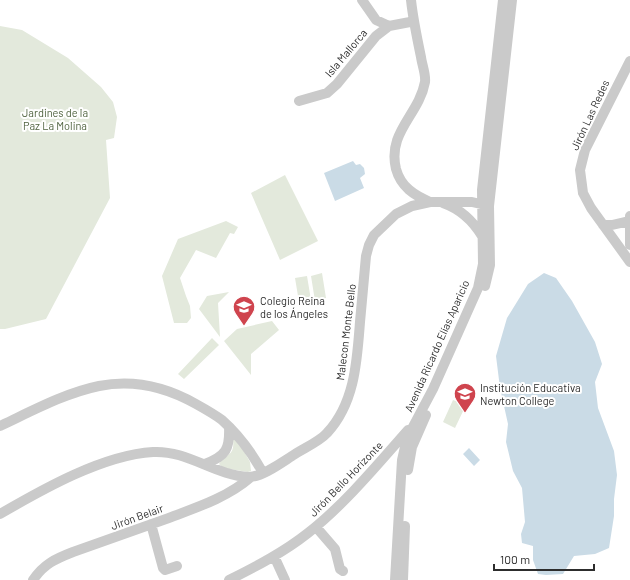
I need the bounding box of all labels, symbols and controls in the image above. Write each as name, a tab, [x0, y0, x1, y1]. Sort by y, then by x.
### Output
street label: Isla Mallorca	[322, 26, 369, 79]
street label: Jirón Las Redes	[568, 78, 612, 152]
park label: Jardines de la Paz La Molina	[22, 106, 88, 132]
street label: Avenida Ricardo Elías Aparicio	[401, 278, 472, 414]
street label: Malecon Monte Bello	[333, 283, 358, 381]
school or university icon: Colegio Reina de los Ángeles	[231, 294, 257, 327]
place label: Colegio Reina de los Ángeles	[260, 294, 328, 320]
school or university icon: Institución Educativa Newton College	[452, 381, 478, 414]
place label: Institución Educativa Newton College	[480, 381, 581, 407]
street label: Jirón Bello Horizonte	[306, 438, 385, 519]
street label: Jirón Belair	[109, 501, 165, 532]
scale bar	[494, 546, 594, 572]
text: 100 m	[500, 552, 530, 566]

